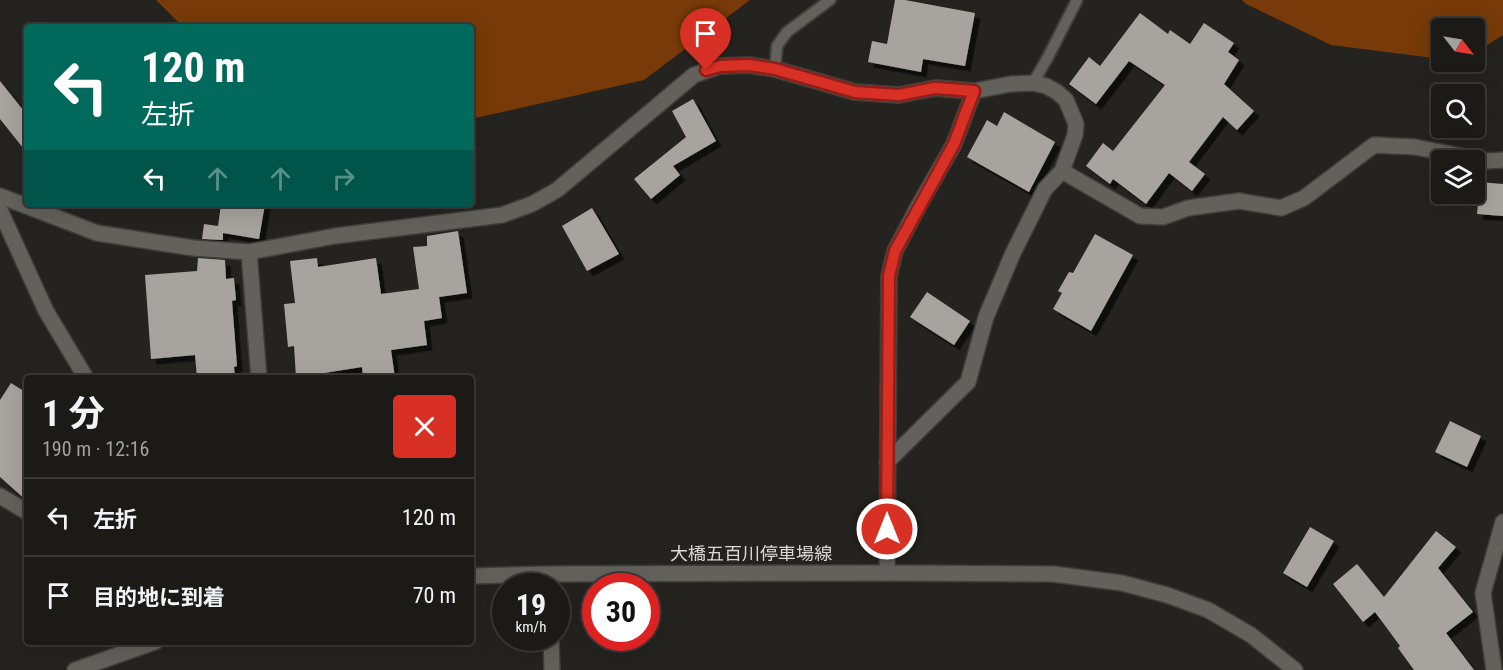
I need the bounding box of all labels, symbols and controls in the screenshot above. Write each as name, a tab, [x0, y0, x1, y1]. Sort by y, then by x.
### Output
pin	[680, 8, 731, 70]
icon: arrive	[689, 17, 722, 50]
north arrow	[1431, 18, 1485, 72]
map controls	[1431, 18, 1485, 204]
text: 120 m	[141, 43, 246, 92]
icon: left	[42, 48, 120, 126]
button: search	[1431, 84, 1485, 138]
text: 左折	[141, 99, 195, 131]
button: layers	[1431, 150, 1485, 204]
icon: left	[138, 162, 171, 195]
icon: ahead	[201, 162, 234, 195]
icon: ahead	[264, 162, 297, 195]
icon: right	[327, 162, 360, 195]
text: 1 分	[42, 393, 105, 435]
button: close	[393, 395, 456, 458]
text: 190 m · 12:16	[42, 437, 149, 461]
position arrow	[855, 497, 919, 561]
icon: left	[42, 501, 75, 534]
text: 120 m	[402, 505, 456, 530]
text: 左折	[93, 507, 137, 532]
street label: 大橋五百川停車場線	[670, 543, 832, 564]
speed limit sign: 30	[582, 573, 660, 651]
icon: arrive	[42, 579, 75, 612]
text: 70 m	[413, 583, 456, 608]
text: 目的地に到着	[93, 585, 225, 610]
text: 19	[516, 587, 546, 622]
text: km/h	[516, 618, 546, 636]

